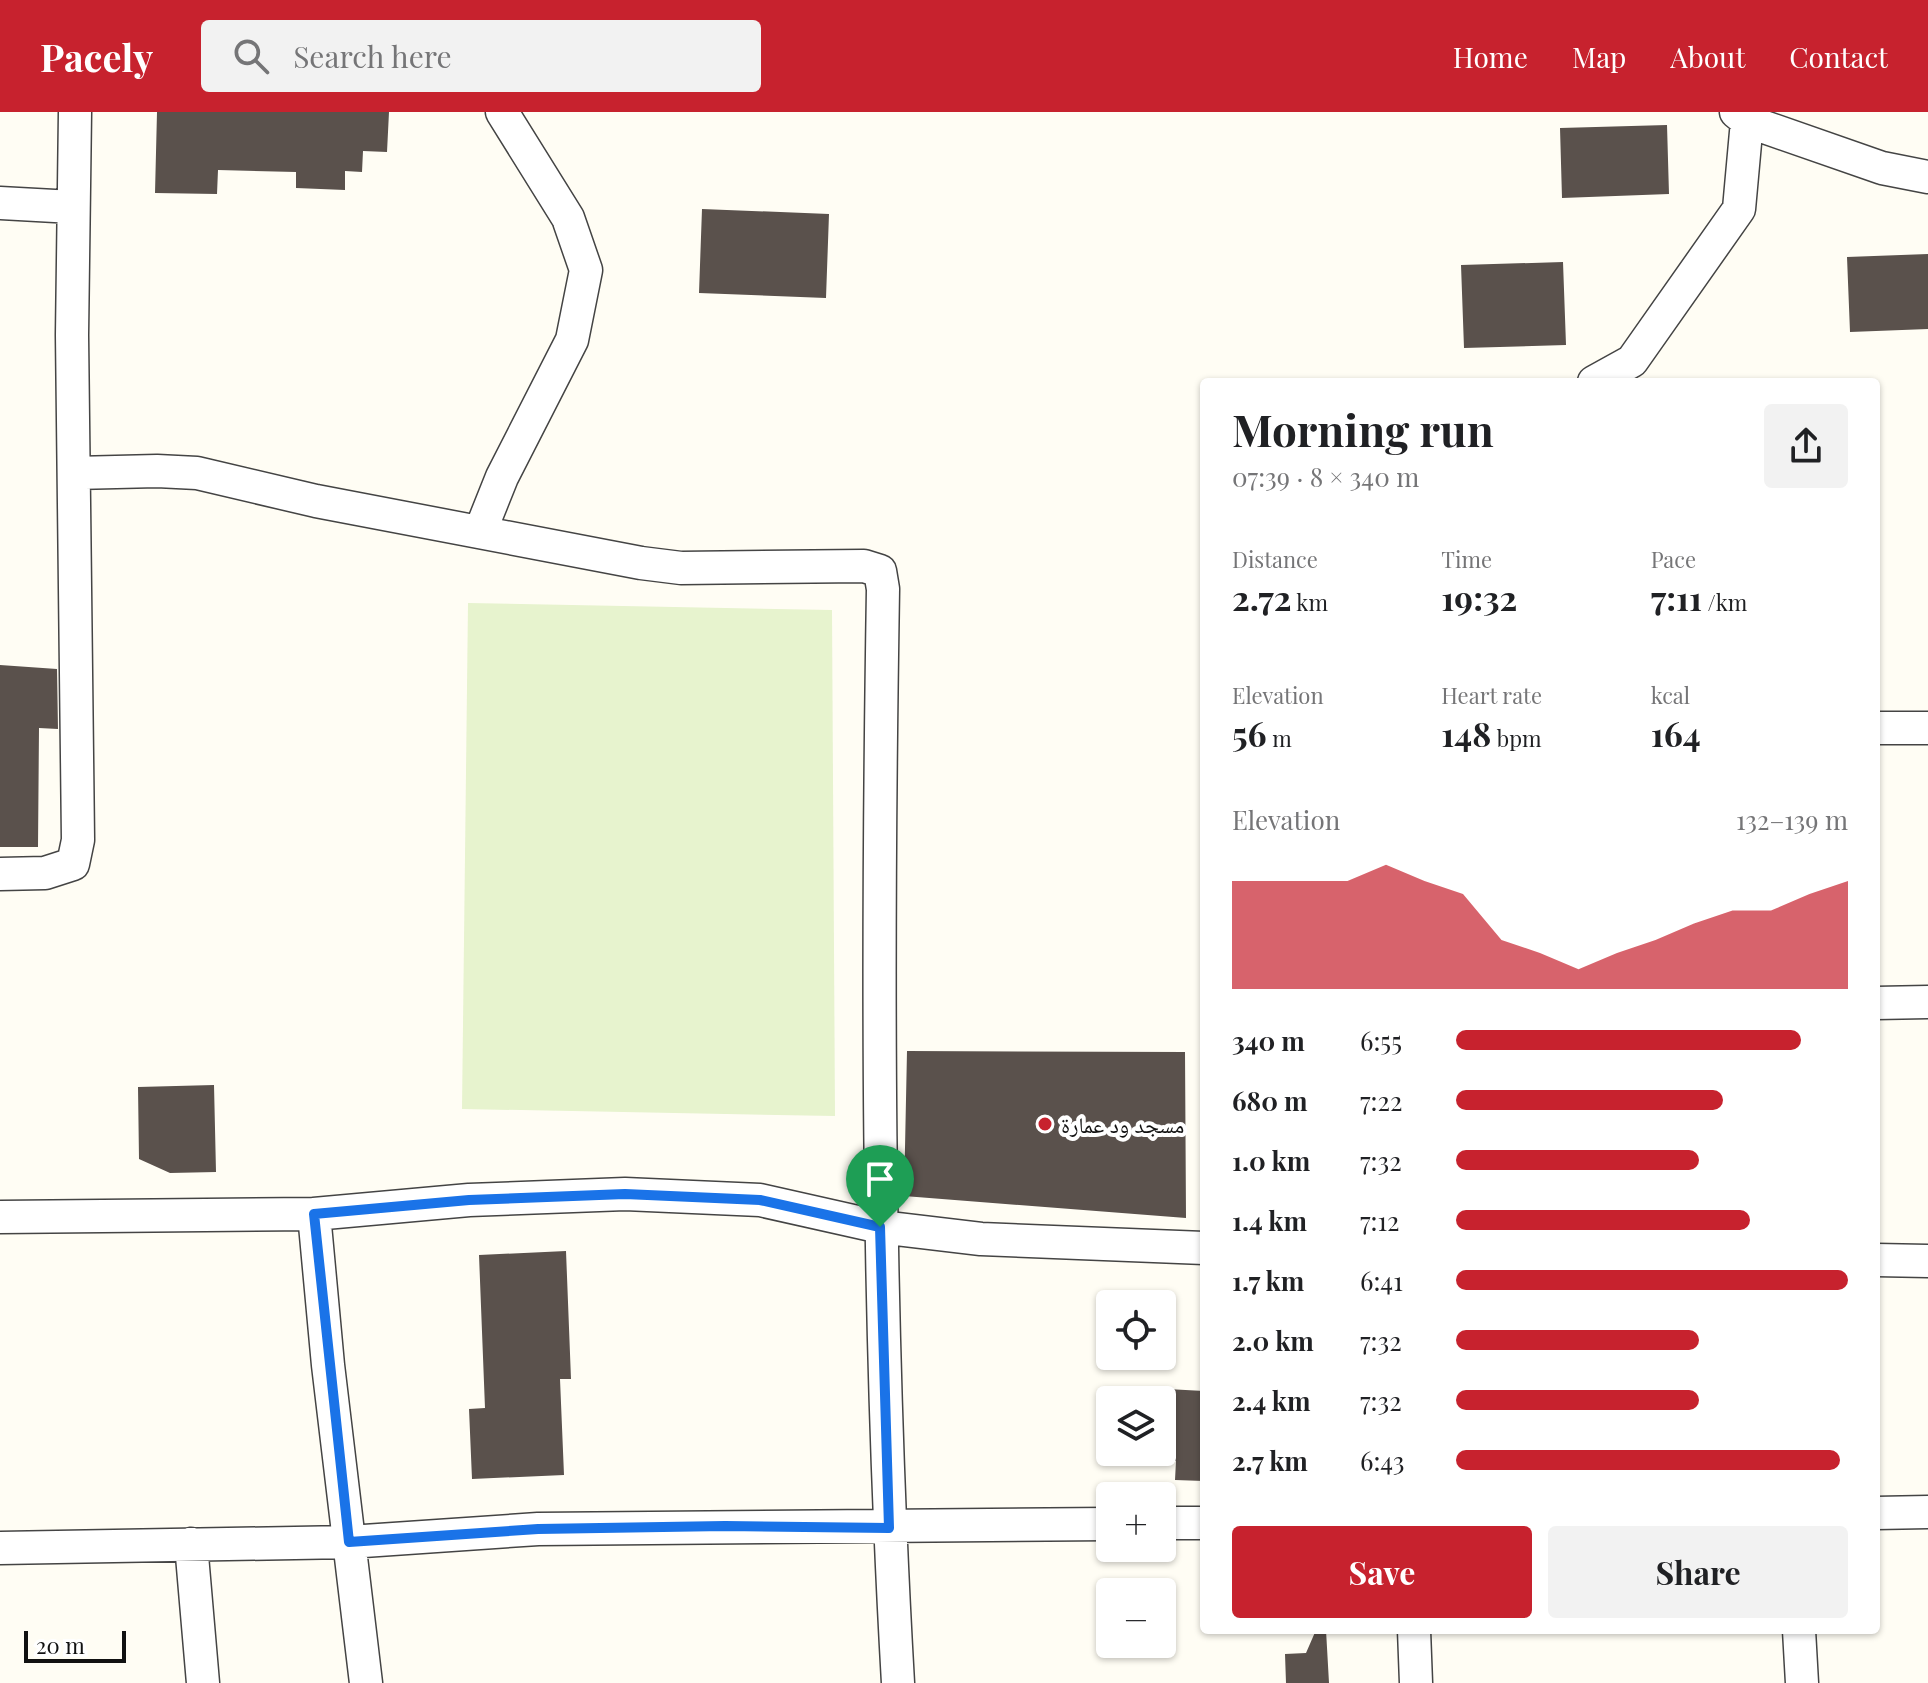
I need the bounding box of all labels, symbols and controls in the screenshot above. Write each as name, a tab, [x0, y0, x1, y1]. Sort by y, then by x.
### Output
search box	[201, 20, 761, 92]
text: Pacely	[40, 31, 153, 82]
icon: search	[229, 34, 273, 78]
text: Search here	[293, 36, 452, 76]
text: Home	[1453, 38, 1528, 75]
text: Map	[1572, 38, 1626, 75]
text: About	[1670, 38, 1745, 75]
text: Contact	[1789, 38, 1888, 75]
text: Morning run	[1232, 399, 1494, 458]
button: share	[1764, 404, 1848, 488]
text: 07:39 · 8 × 340 m	[1232, 459, 1419, 494]
text: Distance	[1232, 544, 1318, 574]
text: Time	[1441, 544, 1492, 574]
text: Pace	[1651, 544, 1696, 574]
text: 2.72	[1232, 574, 1292, 620]
text: 19:32	[1441, 574, 1517, 620]
text: 7:11	[1651, 574, 1702, 620]
text: km	[1292, 587, 1328, 617]
text: /km	[1702, 587, 1747, 617]
text: Elevation	[1232, 680, 1324, 710]
text: Heart rate	[1441, 680, 1542, 710]
text: kcal	[1651, 680, 1690, 710]
text: 56	[1232, 710, 1267, 756]
text: 148	[1441, 710, 1491, 756]
text: 164	[1651, 710, 1701, 756]
text: m	[1267, 723, 1292, 753]
text: bpm	[1491, 723, 1542, 753]
text: Elevation	[1232, 802, 1340, 837]
text: 132–139 m	[1736, 802, 1848, 837]
text: 340 m	[1232, 1023, 1305, 1058]
text: 6:55	[1360, 1023, 1402, 1058]
text: 680 m	[1232, 1083, 1308, 1118]
text: 7:22	[1360, 1083, 1402, 1118]
place label: مسجد ود عمارة	[1061, 1109, 1184, 1139]
marker: مسجد ود عمارة	[1036, 1115, 1054, 1133]
text: 1.0 km	[1232, 1143, 1310, 1178]
text: 7:32	[1360, 1143, 1402, 1178]
pin	[846, 1145, 914, 1227]
icon: arrive	[858, 1157, 902, 1201]
text: 1.4 km	[1232, 1203, 1307, 1238]
text: 7:12	[1360, 1203, 1400, 1238]
text: 1.7 km	[1232, 1263, 1304, 1298]
text: 6:41	[1360, 1263, 1403, 1298]
map controls	[1096, 1290, 1176, 1658]
button: locate	[1096, 1290, 1176, 1370]
text: 2.0 km	[1232, 1323, 1314, 1358]
text: 7:32	[1360, 1323, 1402, 1358]
text: 2.4 km	[1232, 1383, 1311, 1418]
text: 7:32	[1360, 1383, 1402, 1418]
button: layers	[1096, 1386, 1176, 1466]
text: 2.7 km	[1232, 1443, 1308, 1478]
text: 6:43	[1360, 1443, 1404, 1478]
button: +	[1096, 1482, 1176, 1562]
button: Save	[1232, 1526, 1532, 1618]
button: Share	[1548, 1526, 1848, 1618]
button: −	[1096, 1578, 1176, 1658]
scale bar	[24, 1627, 126, 1663]
text: 20 m	[36, 1630, 85, 1660]

